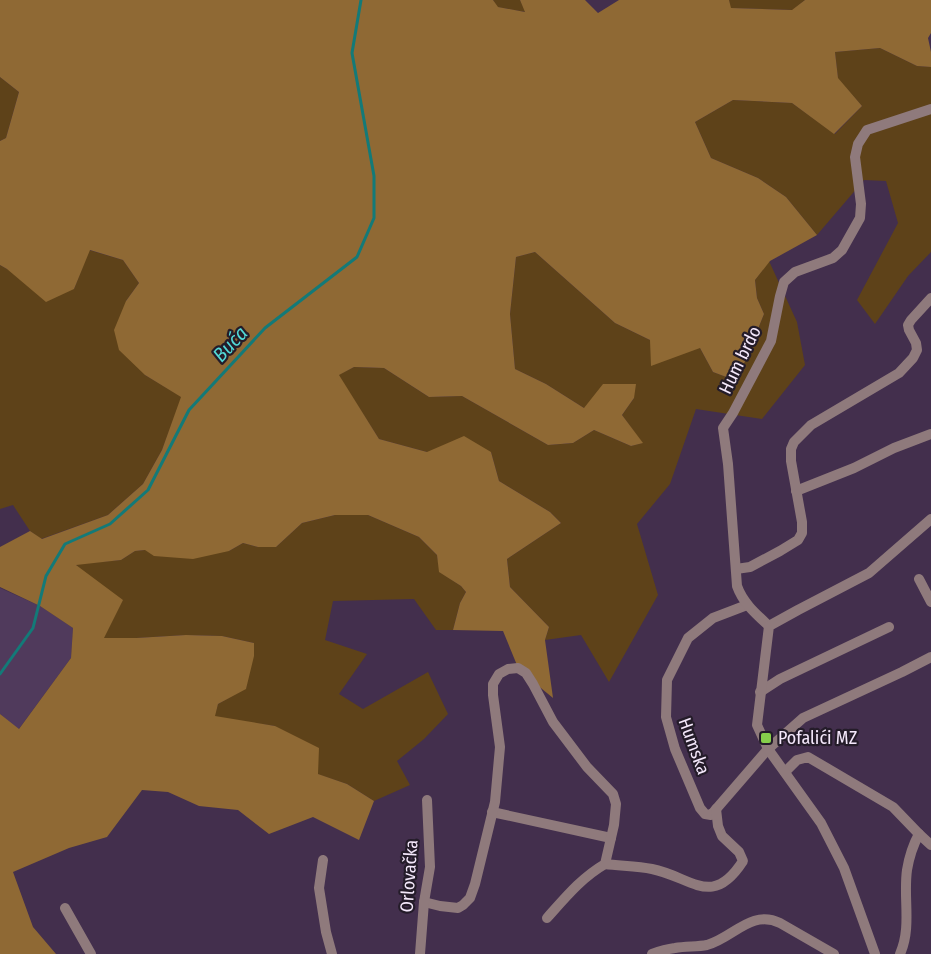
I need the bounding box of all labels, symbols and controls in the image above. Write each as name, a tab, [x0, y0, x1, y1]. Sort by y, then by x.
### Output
water label: Buća	[208, 321, 252, 367]
street label: Hum brdo	[714, 322, 766, 398]
street label: Humska	[674, 715, 714, 778]
place label: Pofalići MZ	[778, 727, 857, 749]
marker: Pofalići MZ	[759, 731, 773, 745]
street label: Orlovačka	[395, 839, 423, 913]

